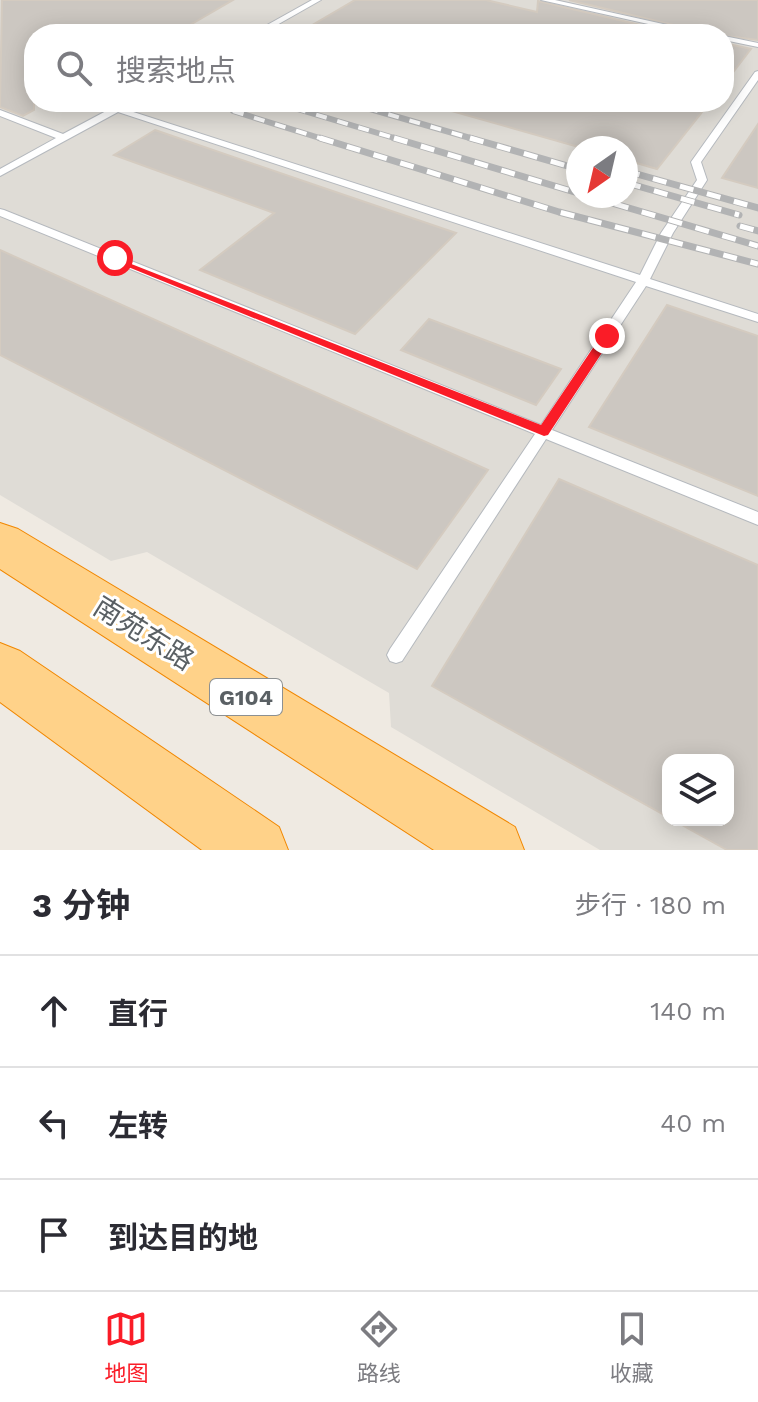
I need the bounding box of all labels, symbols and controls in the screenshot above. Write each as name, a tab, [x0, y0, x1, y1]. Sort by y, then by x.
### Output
search box	[24, 24, 734, 112]
icon: search	[52, 46, 96, 90]
text: 搜索地点	[116, 53, 236, 88]
north arrow	[566, 136, 638, 208]
route start	[97, 240, 133, 276]
route end	[589, 318, 625, 354]
street label: 南苑东路	[87, 590, 200, 677]
road number: G104	[210, 679, 282, 715]
map controls	[662, 754, 734, 826]
button: layers	[662, 754, 734, 826]
text: 3 分钟	[32, 885, 130, 925]
text: 步行 · 180 m	[575, 890, 726, 920]
icon: ahead	[32, 989, 76, 1033]
text: 直行	[108, 996, 168, 1031]
text: 140 m	[650, 996, 726, 1026]
icon: left	[32, 1101, 76, 1145]
text: 左转	[108, 1108, 168, 1143]
text: 40 m	[660, 1108, 726, 1138]
icon: arrive	[32, 1213, 76, 1257]
text: 到达目的地	[108, 1220, 258, 1255]
tab: 地图	[104, 1307, 148, 1387]
tab: 路线	[357, 1307, 401, 1387]
tab: 收藏	[610, 1307, 654, 1387]

